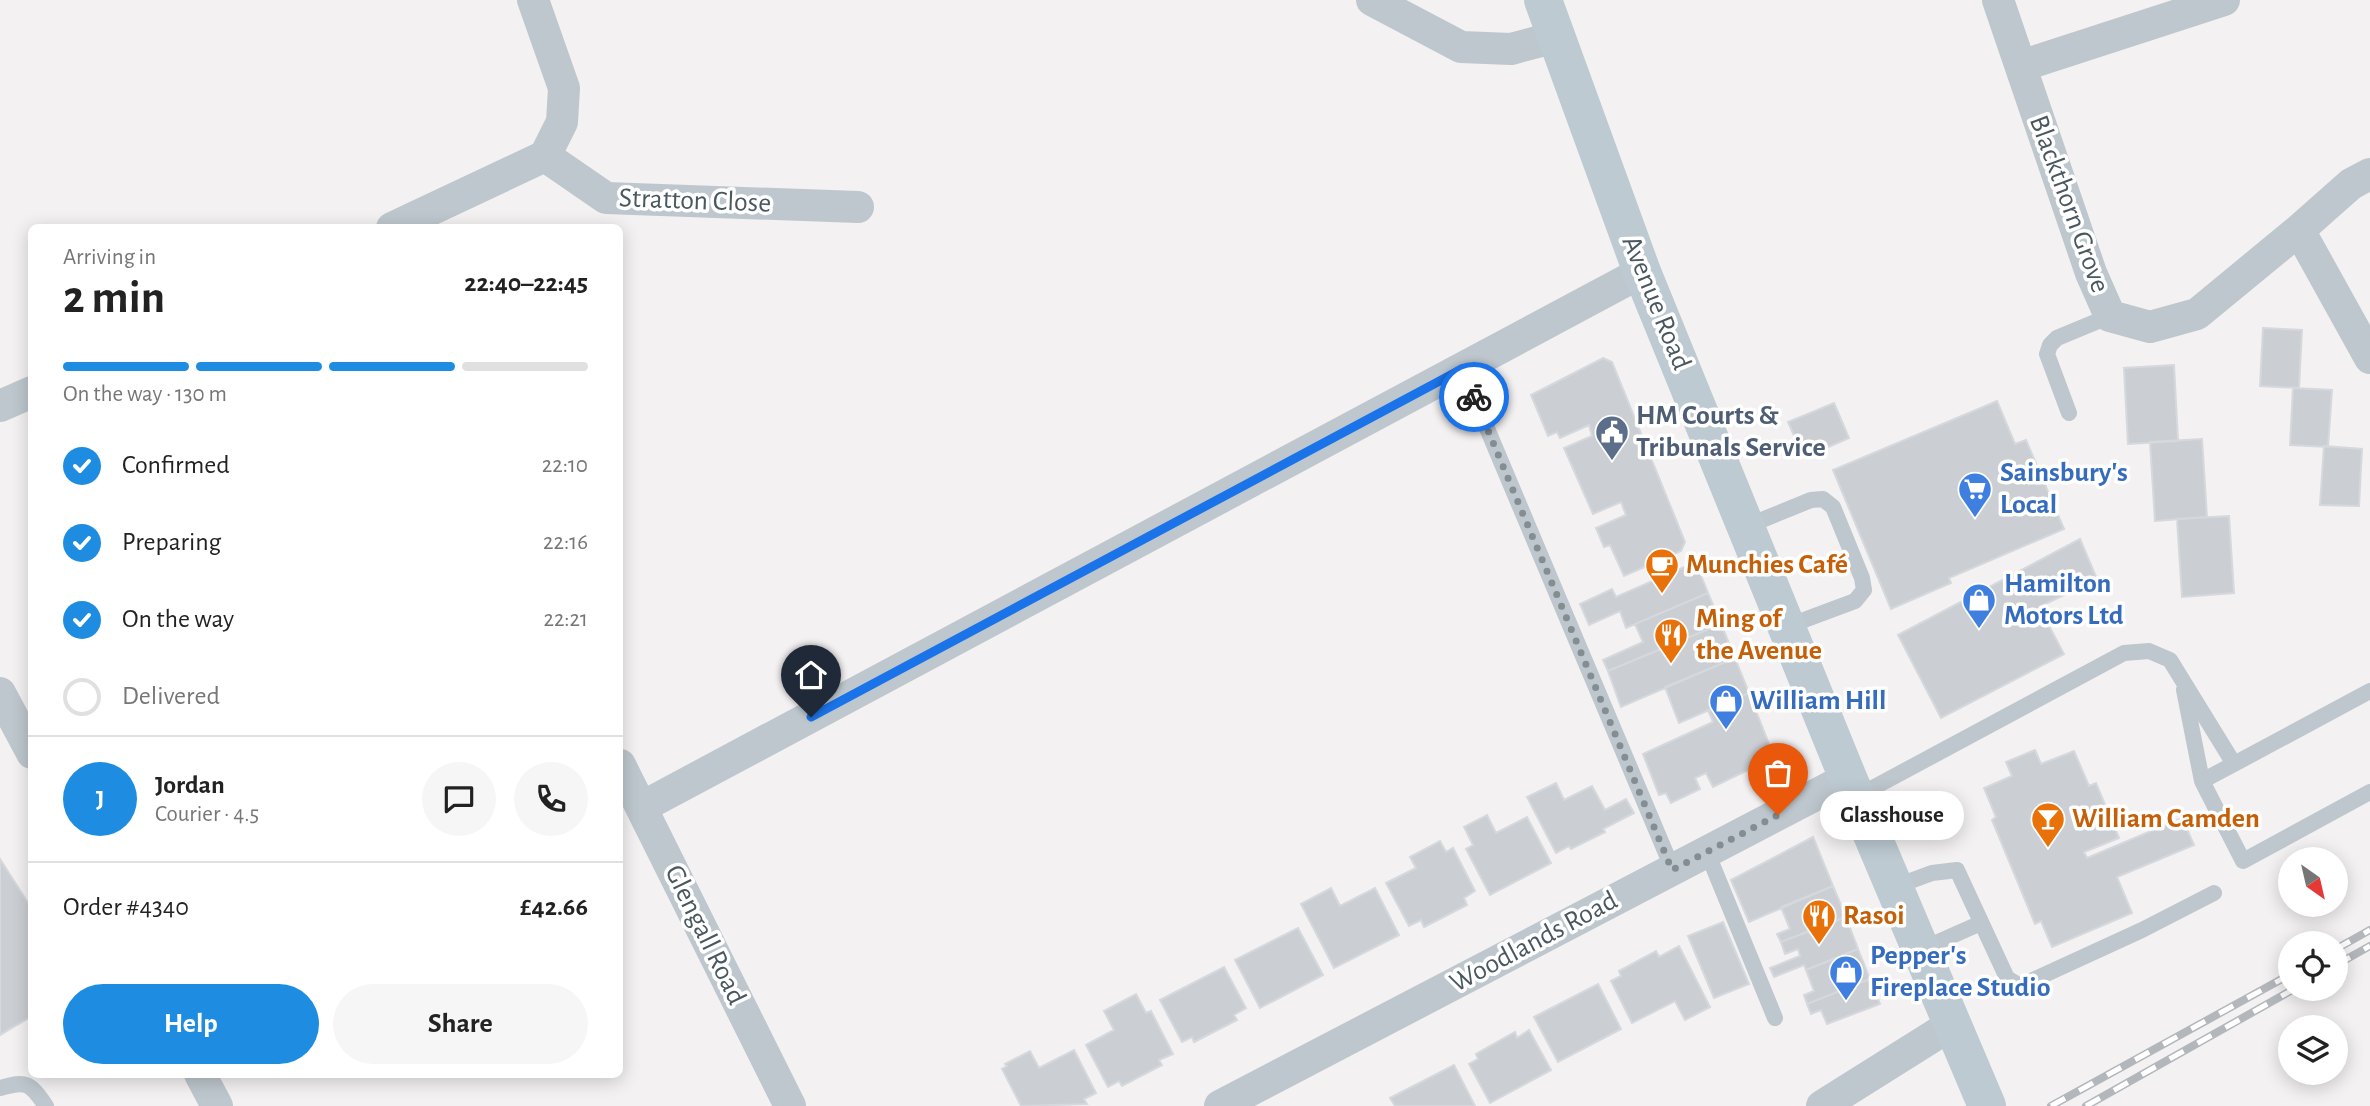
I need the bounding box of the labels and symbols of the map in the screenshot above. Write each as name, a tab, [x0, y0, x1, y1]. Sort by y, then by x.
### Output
street label: Blackthorn Grove	[2024, 112, 2114, 296]
street label: Stratton Close	[618, 184, 772, 218]
street label: Avenue Road	[1616, 232, 1696, 374]
courier	[1439, 362, 1509, 432]
place label: HM Courts & Tribunals Service	[1636, 402, 1826, 462]
public building icon: HM Courts & Tribunals Service	[1593, 413, 1631, 462]
place label: Sainsbury's Local	[2000, 459, 2128, 519]
supermarket icon: Sainsbury's Local	[1956, 470, 1994, 519]
cafe icon: Munchies Café	[1643, 546, 1681, 595]
place label: Munchies Café	[1686, 551, 1848, 579]
place label: Hamilton Motors Ltd	[2004, 570, 2124, 630]
shop icon: Hamilton Motors Ltd	[1960, 581, 1998, 630]
place label: Ming of the Avenue	[1696, 605, 1822, 665]
restaurant icon: Ming of the Avenue	[1652, 616, 1690, 665]
pin	[781, 645, 841, 717]
shop icon: William Hill	[1707, 682, 1745, 731]
place label: William Hill	[1750, 687, 1886, 715]
pin	[1748, 743, 1808, 815]
callout: Glasshouse	[1820, 790, 1964, 840]
bar icon: William Camden	[2029, 800, 2067, 849]
place label: William Camden	[2072, 805, 2260, 833]
north arrow	[2278, 847, 2348, 917]
street label: Glengall Road	[659, 861, 751, 1009]
street label: Woodlands Road	[1446, 886, 1622, 998]
restaurant icon: Rasoi	[1800, 897, 1838, 946]
place label: Rasoi	[1843, 902, 1905, 930]
place label: Pepper's Fireplace Studio	[1870, 942, 2051, 1002]
shop icon: Pepper's Fireplace Studio	[1827, 953, 1865, 1002]

